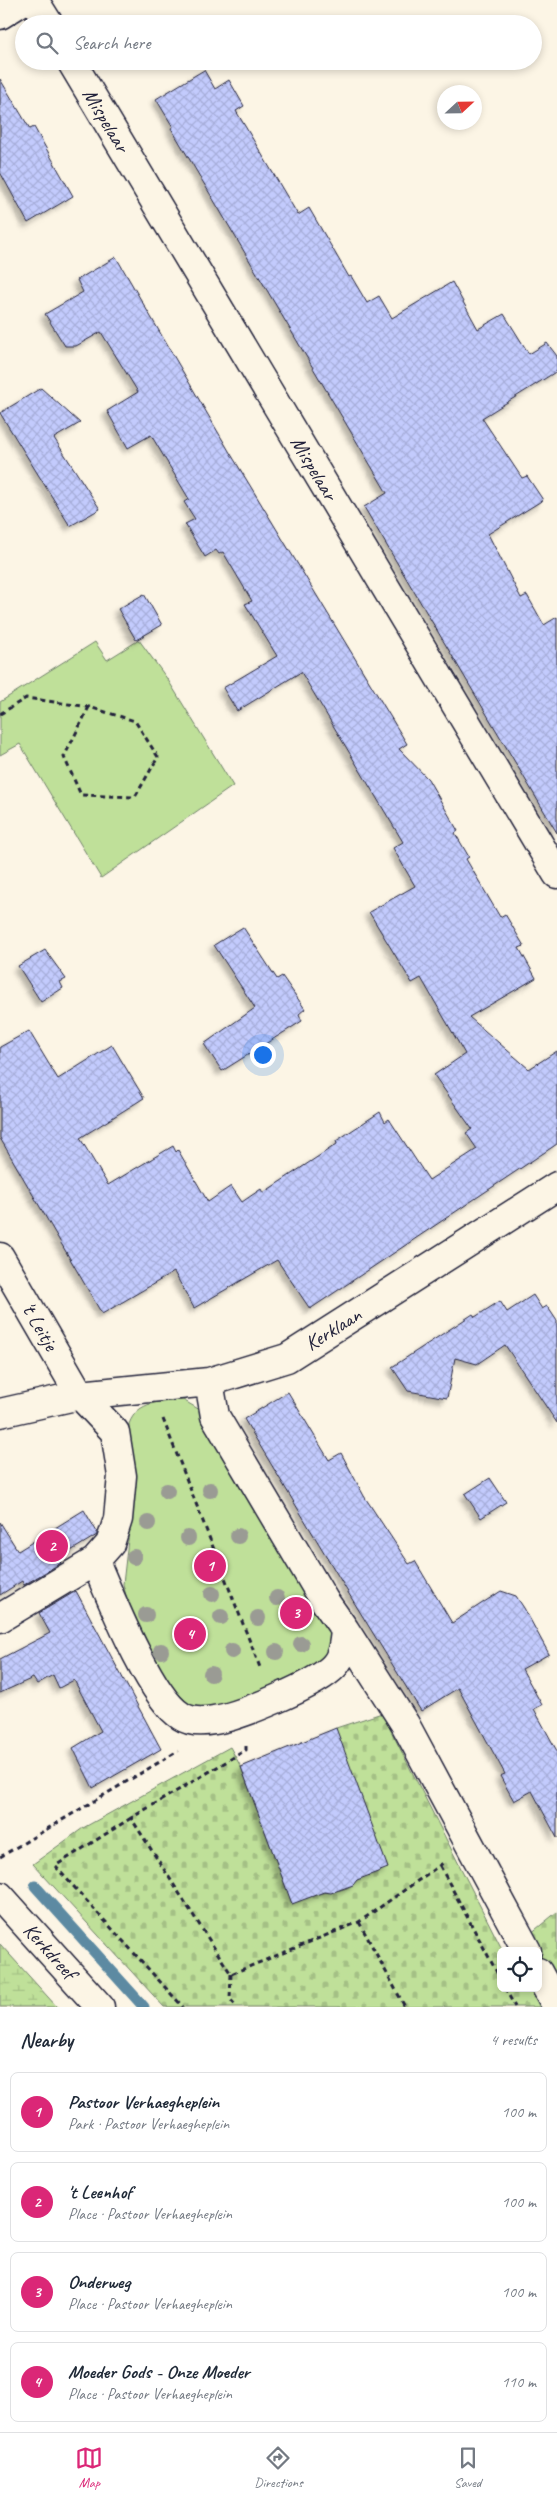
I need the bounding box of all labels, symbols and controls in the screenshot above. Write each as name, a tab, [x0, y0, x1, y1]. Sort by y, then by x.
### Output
search box	[15, 15, 542, 70]
icon: search	[33, 29, 61, 57]
text: Search here	[73, 31, 150, 55]
street label: Mispelaar	[77, 83, 136, 159]
north arrow	[437, 85, 482, 130]
street label: Mispelaar	[285, 431, 344, 507]
your location	[250, 1042, 276, 1068]
street label: 't Leitje	[16, 1297, 65, 1356]
street label: Kerklaan	[300, 1301, 367, 1356]
pin: 2	[36, 1527, 68, 1565]
pin: 1	[194, 1547, 226, 1585]
pin: 3	[280, 1594, 312, 1632]
pin: 4	[174, 1615, 206, 1653]
street label: Kerkdreef	[18, 1917, 85, 1988]
map controls	[497, 1947, 542, 1992]
button: locate	[497, 1947, 542, 1992]
text: Nearby	[20, 2027, 73, 2053]
text: 4 results	[490, 2030, 537, 2050]
text: Pastoor Verhaegheplein	[68, 2090, 219, 2114]
text: 1	[33, 2102, 41, 2122]
text: 100 m	[502, 2102, 536, 2122]
text: Park · Pastoor Verhaegheplein	[68, 2114, 229, 2134]
text: 't Leenhof	[68, 2180, 132, 2204]
text: 2	[33, 2192, 41, 2212]
text: 100 m	[502, 2192, 536, 2212]
text: Place · Pastoor Verhaegheplein	[68, 2204, 232, 2224]
text: Onderweg	[68, 2270, 130, 2294]
text: 3	[33, 2282, 41, 2302]
text: 100 m	[502, 2282, 536, 2302]
text: Place · Pastoor Verhaegheplein	[68, 2294, 232, 2314]
text: Moeder Gods - Onze Moeder	[68, 2360, 250, 2384]
text: 4	[33, 2372, 41, 2392]
text: 110 m	[502, 2372, 536, 2392]
text: Place · Pastoor Verhaegheplein	[68, 2384, 232, 2404]
tab: Map	[75, 2444, 103, 2491]
tab: Directions	[254, 2444, 303, 2491]
tab: Saved	[454, 2444, 482, 2491]

